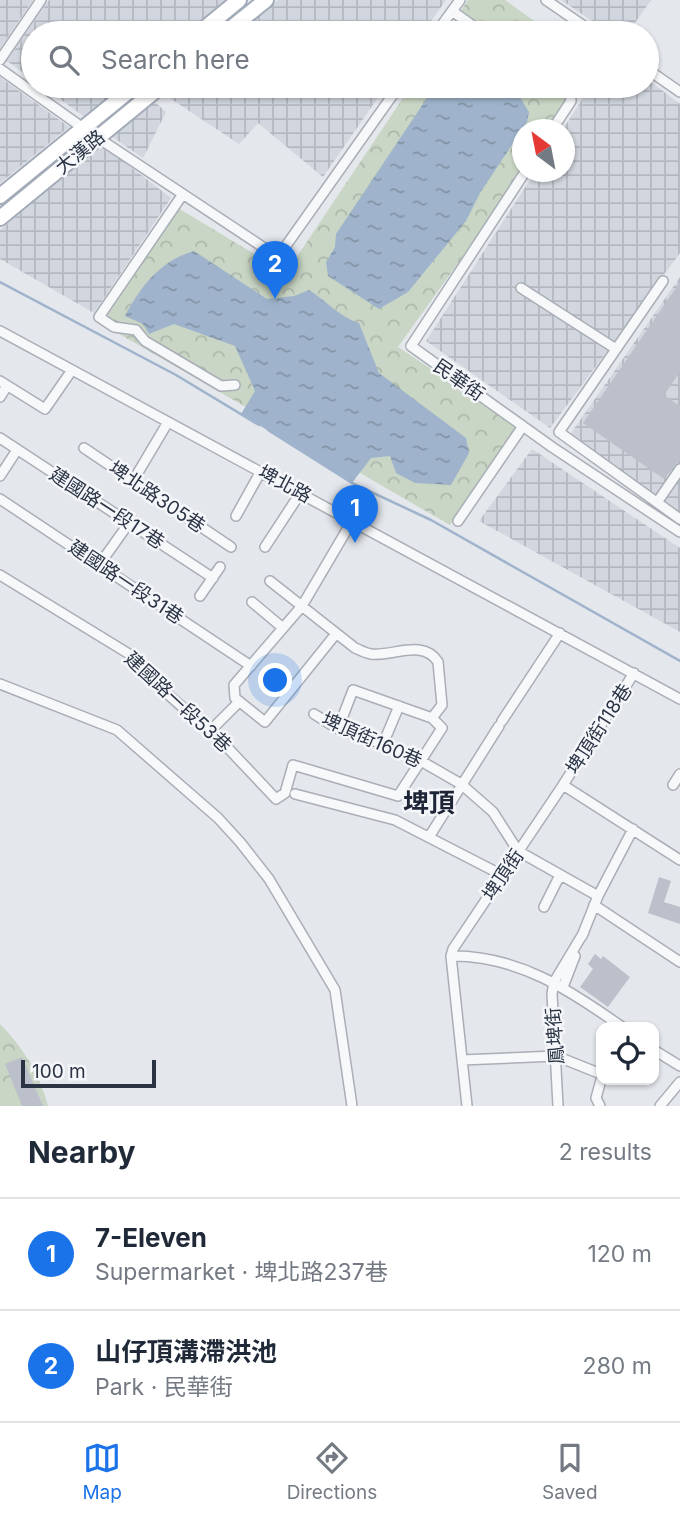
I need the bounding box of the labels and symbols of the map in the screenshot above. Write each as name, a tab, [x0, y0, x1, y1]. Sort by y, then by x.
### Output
north arrow	[512, 119, 575, 182]
street label: 大漢路	[51, 125, 109, 179]
pin: 2	[252, 241, 298, 299]
street label: 民華街	[429, 354, 489, 406]
street label: 埤北路305巷	[104, 456, 210, 538]
street label: 埤北路	[254, 460, 316, 508]
street label: 建國路一段17巷	[45, 462, 169, 554]
pin: 1	[332, 485, 378, 543]
street label: 建國路一段31巷	[64, 535, 188, 629]
street label: 建國路一段53巷	[120, 647, 236, 757]
your location	[258, 663, 292, 697]
street label: 埤頂街118巷	[561, 679, 637, 779]
street label: 埤頂街160巷	[318, 708, 426, 772]
district label: 埤頂	[403, 787, 455, 818]
street label: 埤頂街	[478, 845, 528, 905]
street label: 鳳埤街	[542, 1007, 568, 1065]
scale bar	[21, 1057, 156, 1089]

